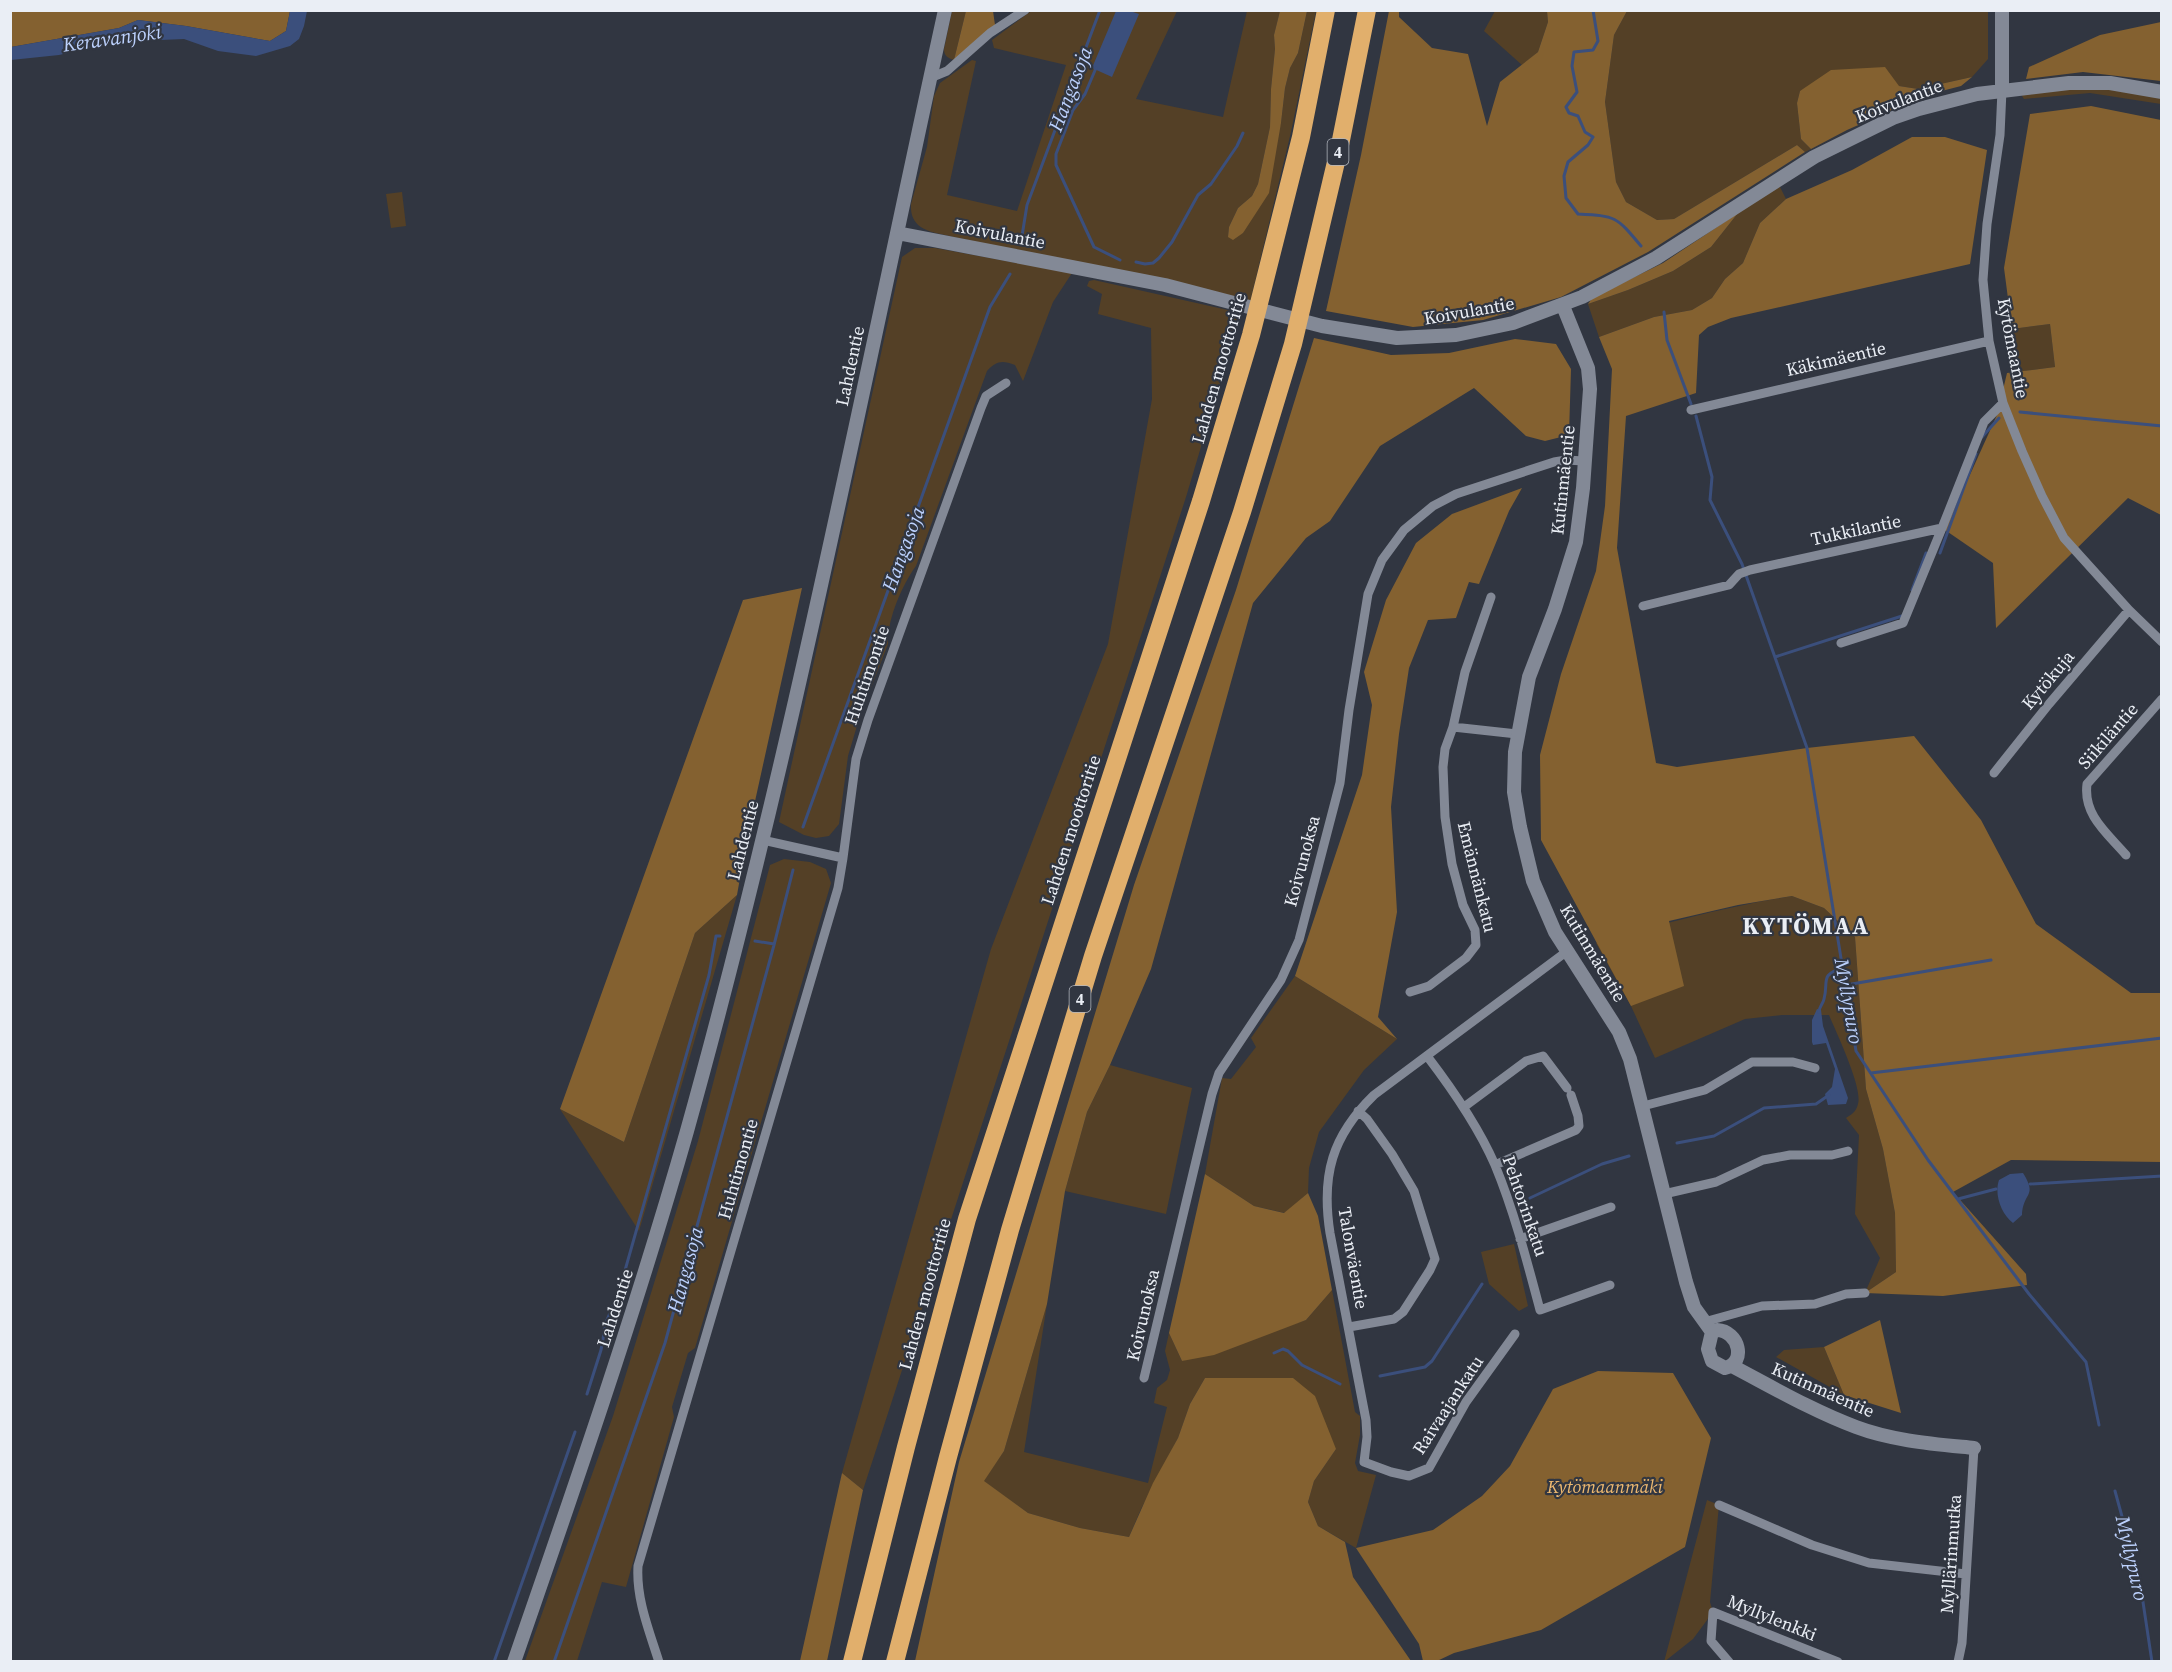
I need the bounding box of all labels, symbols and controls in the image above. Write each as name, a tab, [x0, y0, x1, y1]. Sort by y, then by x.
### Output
water label: Keravanjoki	[60, 17, 163, 59]
water label: Hangasoja	[1041, 42, 1099, 136]
street label: Koivulantie	[1852, 72, 1946, 129]
road number: 4	[1328, 139, 1348, 165]
street label: Koivulantie	[953, 212, 1047, 255]
street label: Lahden moottoritie	[1185, 289, 1252, 446]
street label: Koivulantie	[1422, 290, 1516, 331]
street label: Kytömaantie	[1991, 296, 2035, 400]
street label: Lahdentie	[829, 324, 870, 408]
street label: Käkimäentie	[1783, 335, 1888, 382]
street label: Kutinmäentie	[1544, 424, 1581, 536]
water label: Hangasoja	[874, 502, 932, 596]
street label: Tukkilantie	[1809, 508, 1903, 551]
street label: Huhtimontie	[838, 622, 895, 728]
street label: Kytökuja	[2015, 644, 2080, 715]
street label: Siikiläntie	[2072, 697, 2144, 774]
street label: Lahden moottoritie	[1035, 752, 1107, 908]
street label: Lahdentie	[721, 797, 764, 882]
street label: Koivunoksa	[1277, 812, 1326, 909]
street label: Emännänkatu	[1452, 819, 1503, 935]
street label: Kutinmäentie	[1554, 899, 1632, 1006]
district label: KYTÖMAA	[1742, 909, 1870, 942]
water label: Myllypuro	[1828, 955, 1870, 1046]
road number: 4	[1070, 986, 1090, 1012]
street label: Huhtimontie	[711, 1116, 764, 1222]
street label: Pehtorinkatu	[1497, 1152, 1554, 1260]
street label: Talonväentie	[1332, 1205, 1375, 1311]
street label: Lahden moottoritie	[892, 1215, 957, 1373]
water label: Hangasoja	[660, 1223, 710, 1317]
street label: Lahdentie	[590, 1265, 639, 1350]
street label: Koivunoksa	[1120, 1266, 1165, 1363]
street label: Raivaajankatu	[1406, 1350, 1489, 1459]
street label: Kutinmäentie	[1768, 1356, 1879, 1423]
park label: Kytömaanmäki	[1546, 1474, 1664, 1499]
street label: Myllärinmutka	[1934, 1493, 1967, 1614]
water label: Myllypuro	[2108, 1512, 2155, 1604]
street label: Myllylenkki	[1724, 1588, 1821, 1647]

